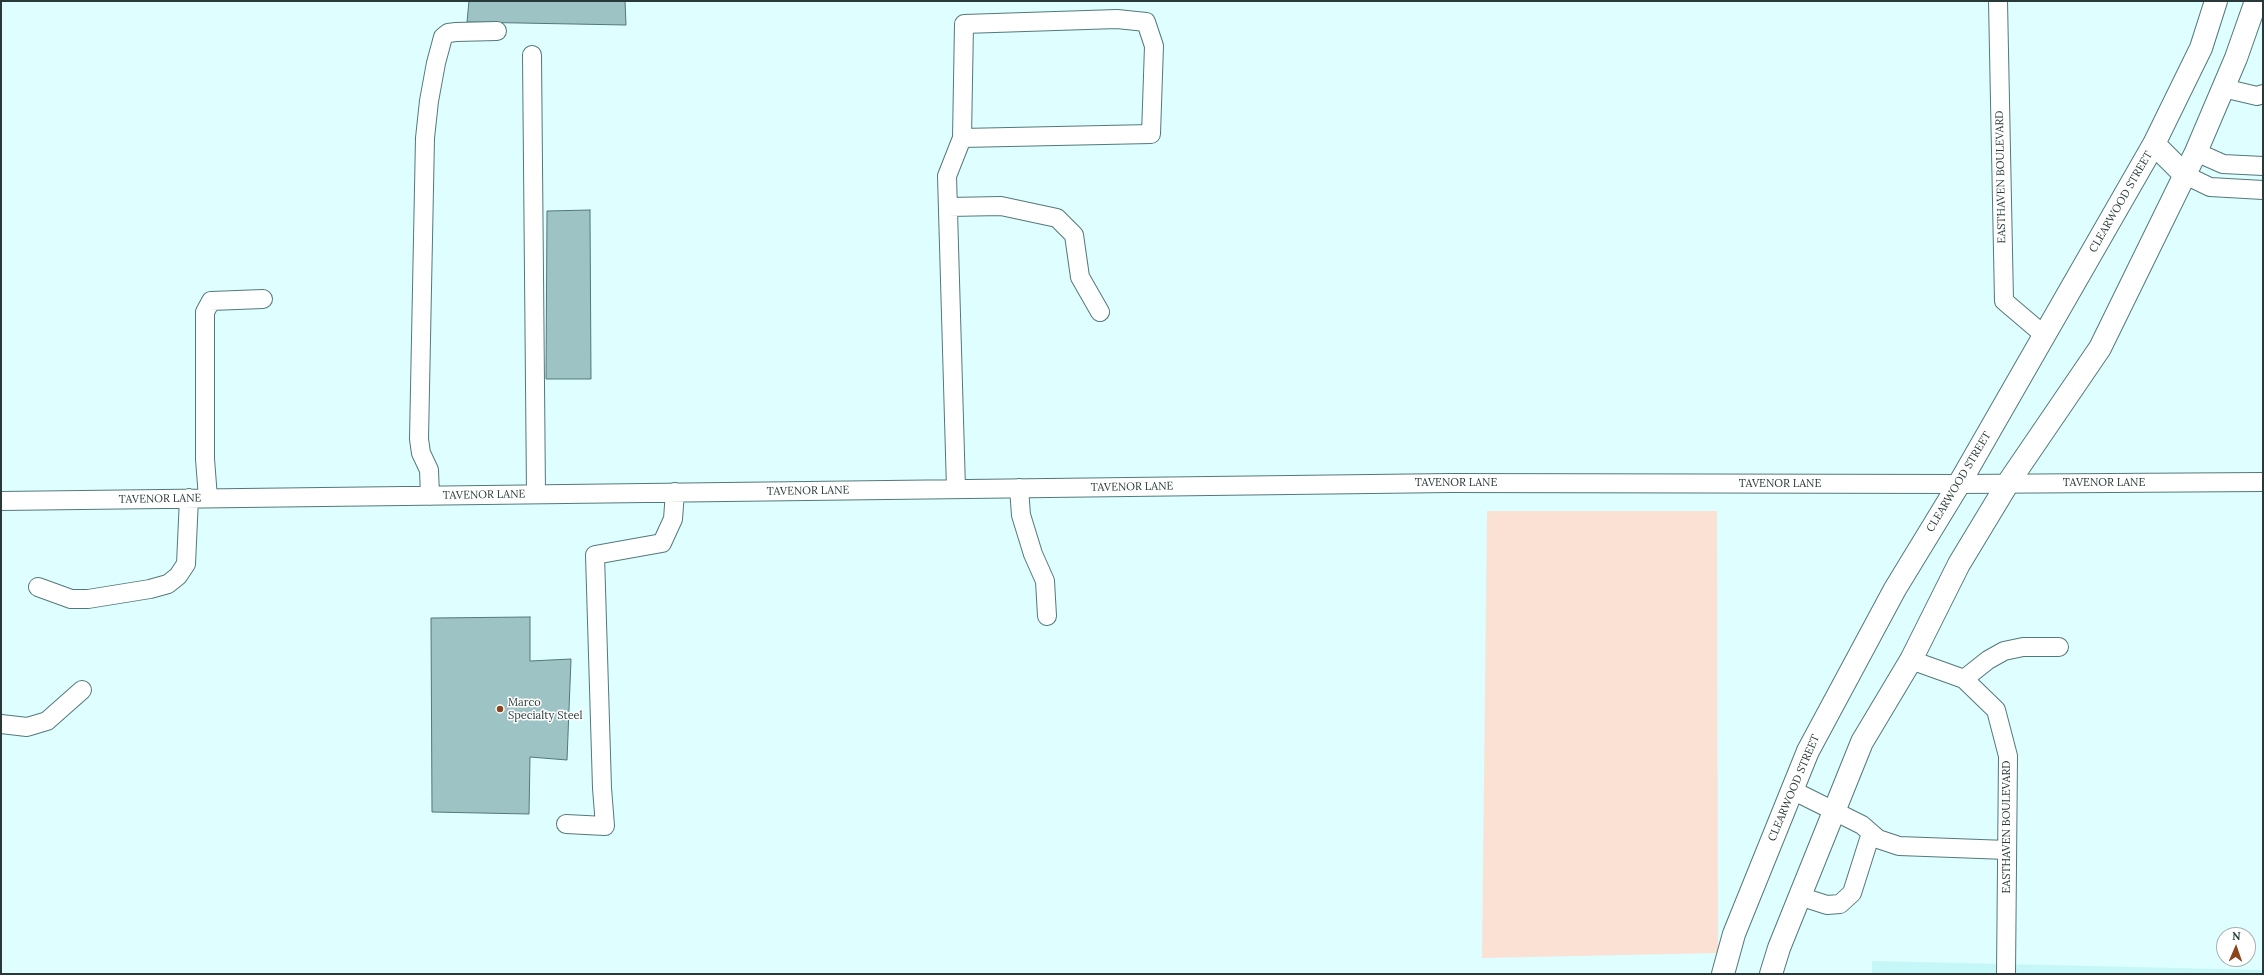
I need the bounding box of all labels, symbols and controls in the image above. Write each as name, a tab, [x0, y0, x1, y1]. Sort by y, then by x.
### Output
street label: EASTHAVEN BOULEVARD	[1993, 110, 2009, 244]
street label: CLEARWOOD STREET	[2087, 149, 2155, 255]
street label: CLEARWOOD STREET	[1924, 429, 1994, 535]
street label: TAVENOR LANE	[1415, 476, 1497, 490]
street label: TAVENOR LANE	[2063, 476, 2145, 490]
street label: TAVENOR LANE	[1739, 477, 1821, 491]
street label: TAVENOR LANE	[1091, 480, 1173, 494]
street label: TAVENOR LANE	[767, 484, 849, 498]
street label: TAVENOR LANE	[443, 488, 525, 502]
street label: TAVENOR LANE	[119, 492, 201, 506]
place label: Marco Specialty Steel	[508, 696, 583, 722]
marker: Marco Specialty Steel	[495, 704, 505, 714]
street label: CLEARWOOD STREET	[1766, 733, 1822, 843]
street label: EASTHAVEN BOULEVARD	[2000, 760, 2014, 894]
north arrow	[2216, 927, 2256, 967]
text: N	[2232, 929, 2241, 943]

